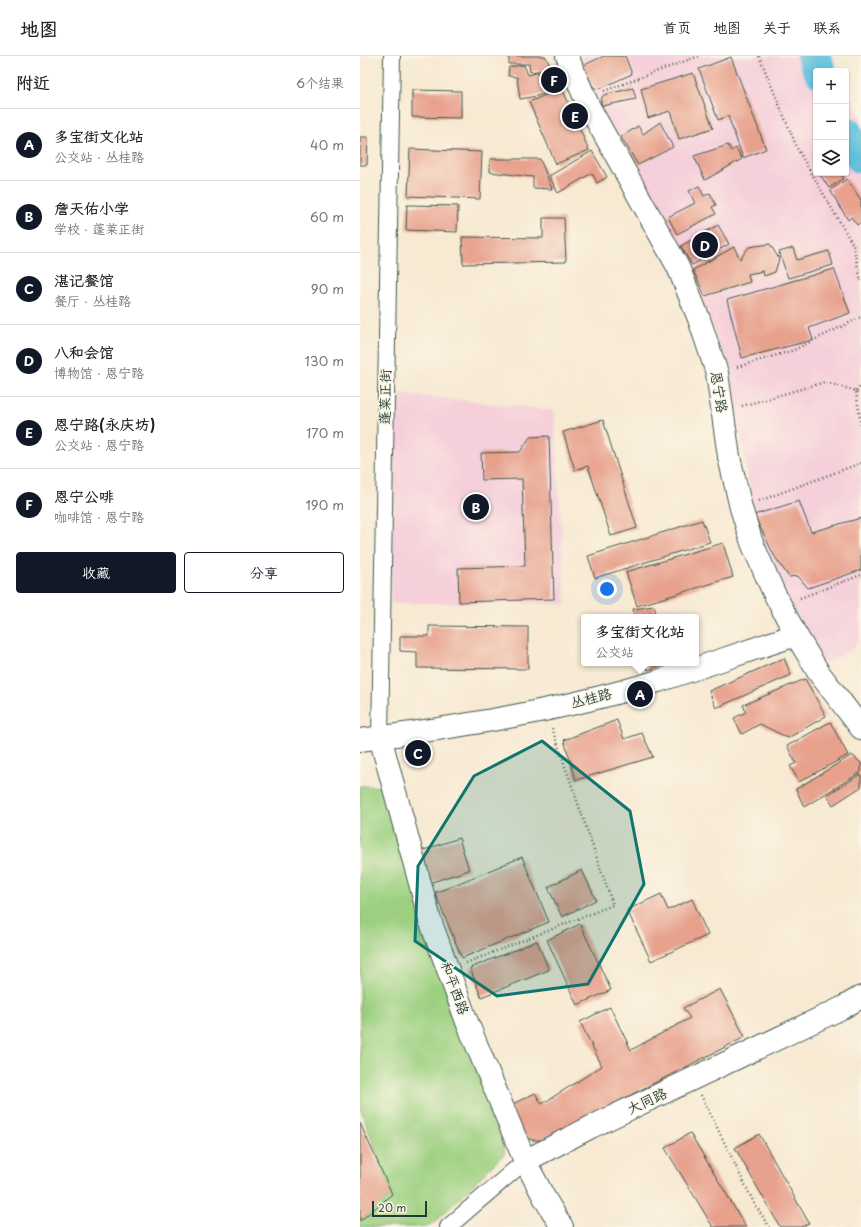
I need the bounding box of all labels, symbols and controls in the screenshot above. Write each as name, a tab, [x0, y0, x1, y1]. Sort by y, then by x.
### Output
text: 地图	[20, 14, 58, 42]
text: 首页	[663, 17, 691, 38]
text: 地图	[713, 17, 741, 38]
text: 关于	[763, 17, 791, 38]
text: 联系	[813, 17, 841, 38]
pin: F	[541, 65, 567, 95]
map controls	[813, 68, 849, 176]
button: +	[813, 68, 849, 104]
text: 附近	[16, 69, 50, 95]
text: 6个结果	[296, 73, 344, 92]
pin: E	[562, 101, 588, 131]
button: −	[813, 104, 849, 140]
text: 多宝街文化站	[54, 124, 144, 147]
text: A	[24, 135, 34, 154]
text: 40 m	[310, 135, 344, 154]
button: layers	[813, 140, 849, 176]
text: 公交站 · 丛桂路	[54, 147, 144, 166]
text: 詹天佑小学	[54, 196, 129, 219]
text: B	[25, 207, 33, 226]
text: 60 m	[310, 207, 344, 226]
text: 学校 · 蓬莱正街	[54, 219, 144, 238]
pin: D	[692, 230, 718, 260]
text: 湛记餐馆	[54, 268, 114, 291]
text: C	[24, 279, 34, 298]
text: 90 m	[311, 279, 344, 298]
text: 餐厅 · 丛桂路	[54, 291, 131, 310]
text: 八和会馆	[54, 340, 114, 363]
text: D	[24, 351, 34, 370]
text: 130 m	[305, 351, 344, 370]
text: 博物馆 · 恩宁路	[54, 363, 144, 382]
street label: 蓬莱正街	[374, 369, 395, 425]
street label: 恩宁路	[706, 370, 733, 414]
text: 恩宁路(永庆坊)	[54, 412, 155, 435]
text: E	[25, 423, 33, 442]
text: 170 m	[306, 423, 344, 442]
text: 公交站 · 恩宁路	[54, 435, 144, 454]
text: 恩宁公啡	[54, 484, 114, 507]
pin: B	[463, 492, 489, 522]
text: F	[25, 495, 33, 514]
text: 190 m	[305, 495, 344, 514]
text: 咖啡馆 · 恩宁路	[54, 507, 144, 526]
button: 收藏	[16, 552, 176, 593]
button: 分享	[184, 552, 344, 593]
your location	[597, 579, 617, 599]
popup	[581, 614, 699, 666]
text: 多宝街文化站	[595, 619, 685, 642]
text: 公交站	[595, 642, 634, 661]
pin: A	[627, 679, 653, 709]
street label: 丛桂路	[568, 682, 614, 713]
pin: C	[405, 738, 431, 768]
street label: 和平西路	[436, 958, 475, 1018]
street label: 大同路	[623, 1082, 670, 1119]
scale bar	[372, 1199, 427, 1218]
text: 20 m	[378, 1199, 406, 1216]

